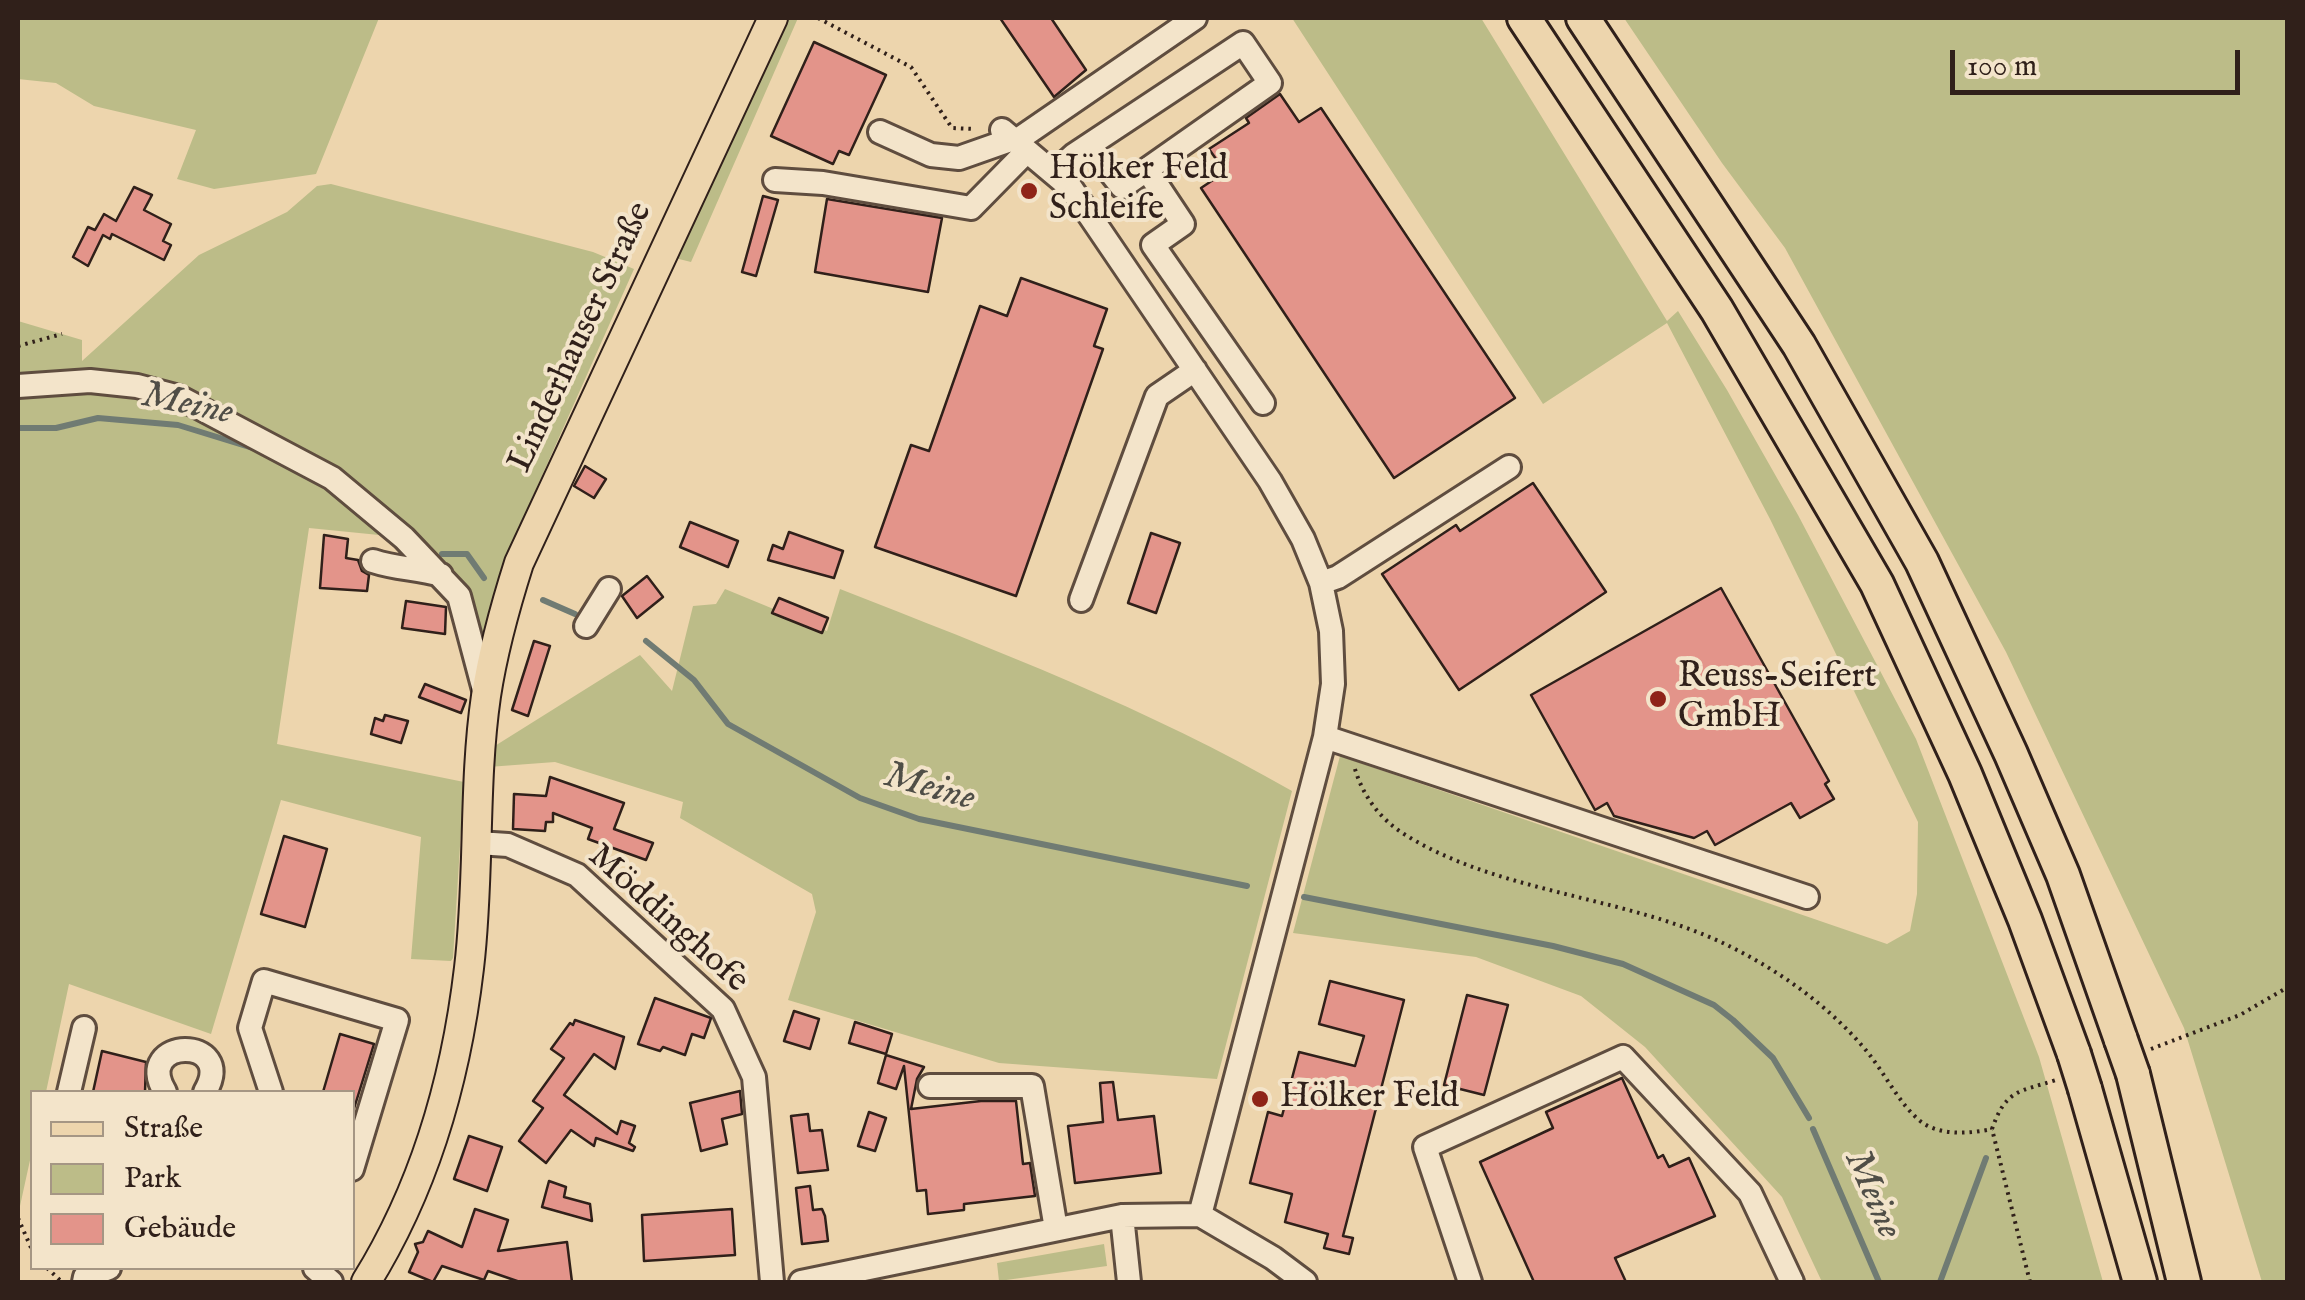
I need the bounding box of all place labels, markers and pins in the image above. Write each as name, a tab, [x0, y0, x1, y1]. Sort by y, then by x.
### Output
place label: Hölker Feld Schleife	[1049, 150, 1228, 232]
marker: Hölker Feld Schleife	[1018, 180, 1040, 202]
place label: Reuss-Seifert GmbH	[1678, 658, 1876, 740]
marker: Reuss-Seifert GmbH	[1647, 688, 1669, 710]
place label: Hölker Feld	[1280, 1078, 1459, 1120]
marker: Hölker Feld	[1249, 1088, 1271, 1110]

